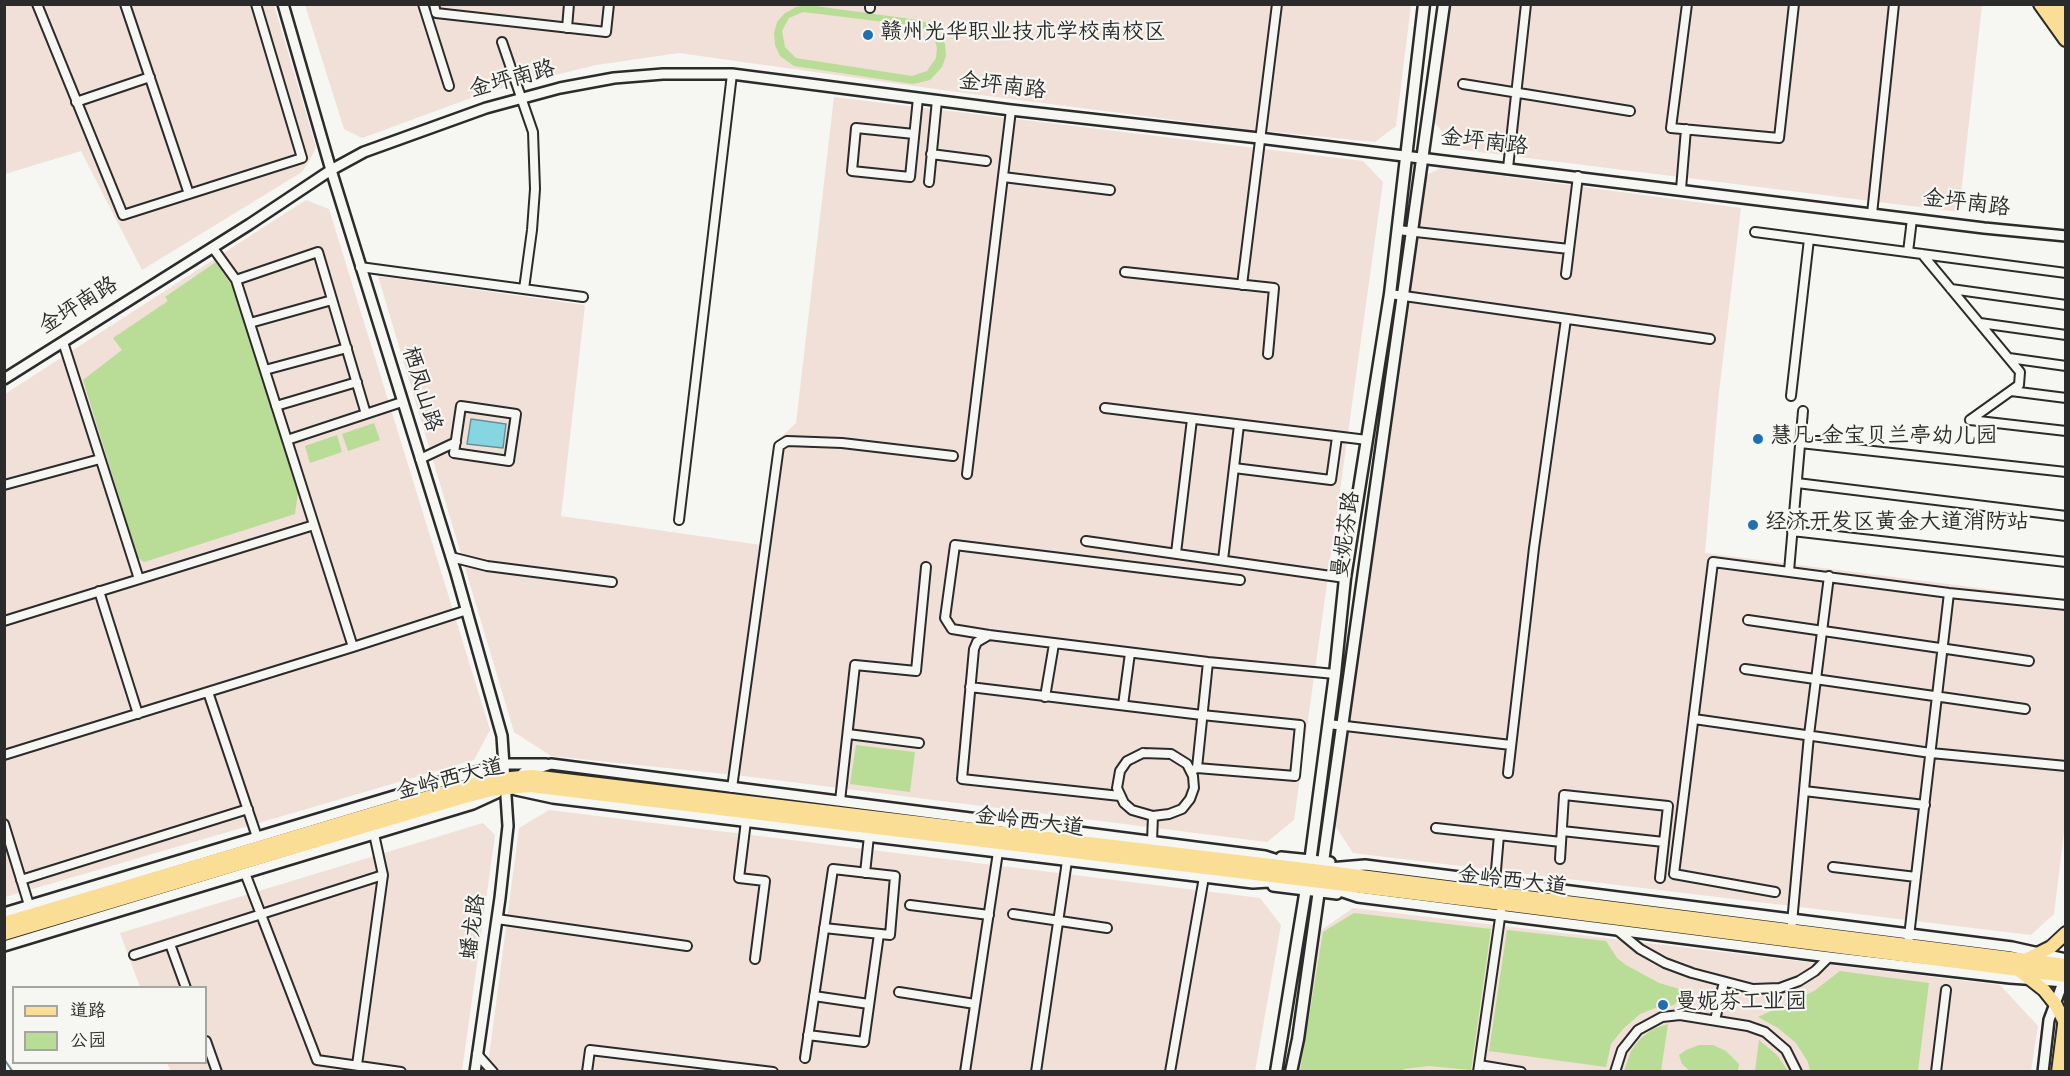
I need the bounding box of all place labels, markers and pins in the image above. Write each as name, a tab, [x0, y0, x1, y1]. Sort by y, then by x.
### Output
place label: 赣州光华职业技术学校南校区	[880, 22, 1166, 48]
marker: 赣州光华职业技术学校南校区	[861, 28, 875, 42]
place label: 慧凡-金宝贝兰亭幼儿园	[1770, 426, 1998, 452]
marker: 慧凡-金宝贝兰亭幼儿园	[1751, 432, 1765, 446]
place label: 经济开发区黄金大道消防站	[1765, 512, 2029, 538]
marker: 经济开发区黄金大道消防站	[1746, 518, 1760, 532]
place label: 曼妮芬工业园	[1675, 992, 1807, 1018]
marker: 曼妮芬工业园	[1656, 998, 1670, 1012]

